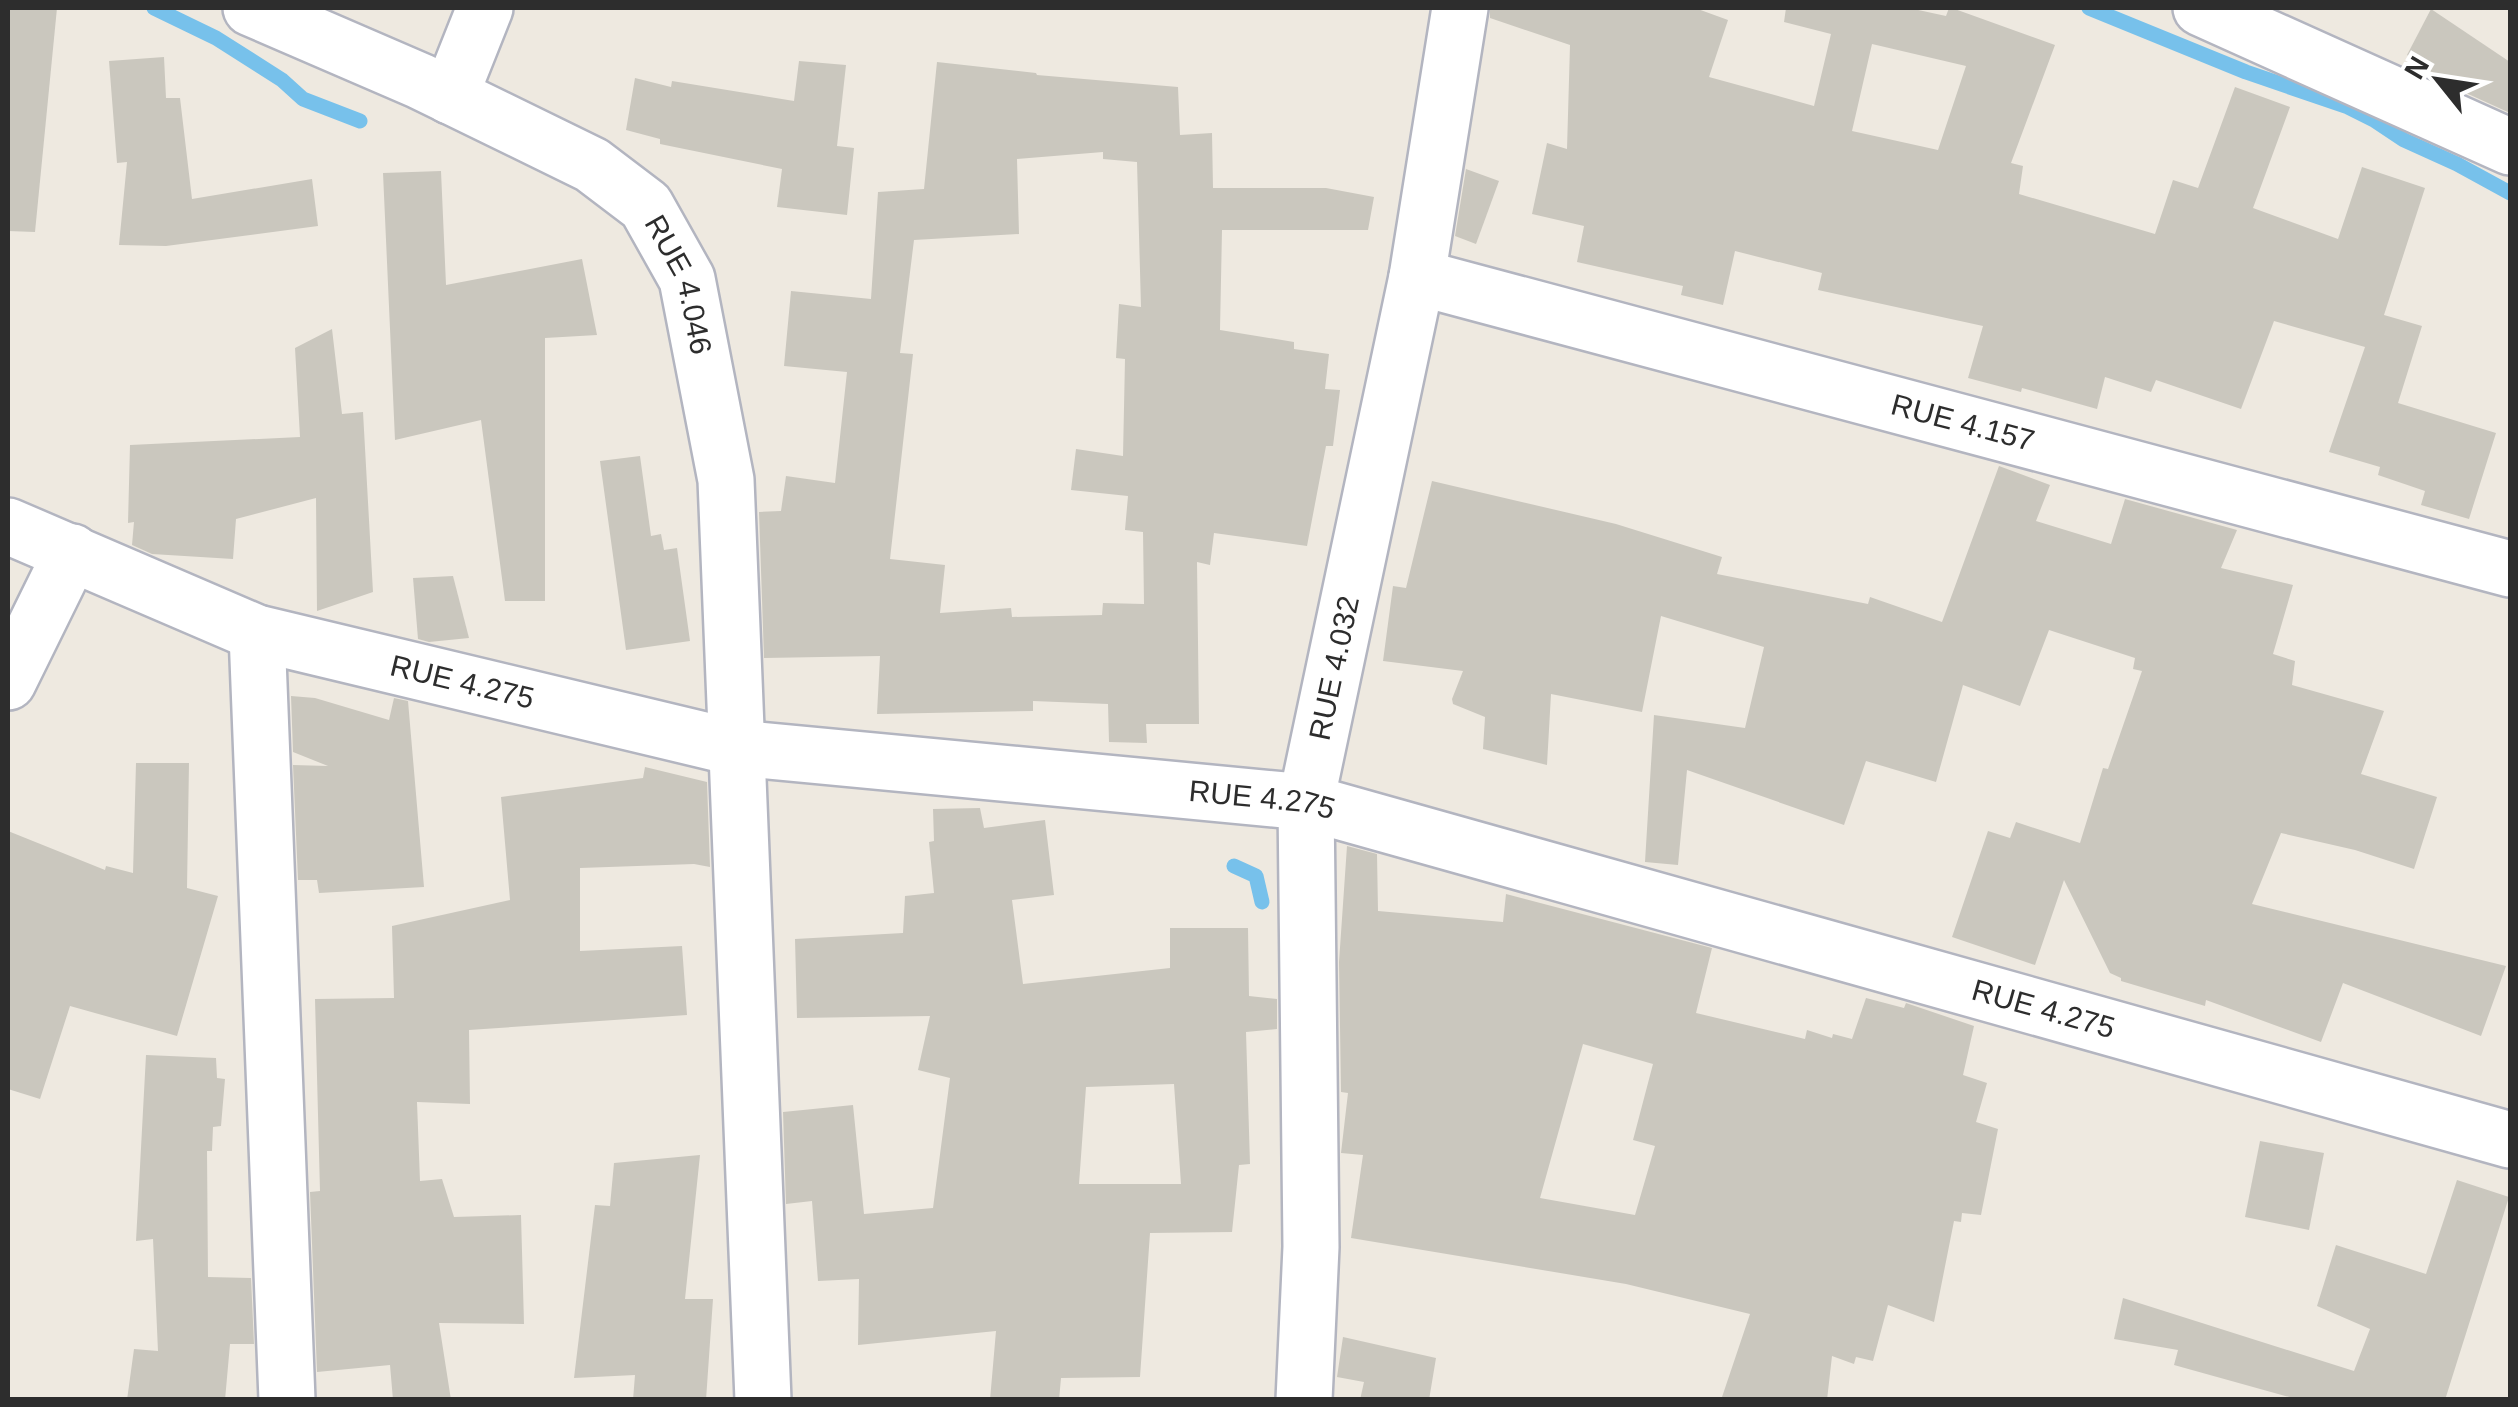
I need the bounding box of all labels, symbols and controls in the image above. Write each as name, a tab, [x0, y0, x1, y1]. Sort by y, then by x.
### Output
north arrow	[2388, 30, 2488, 130]
text: N	[2398, 51, 2435, 84]
street label: RUE 4.046	[639, 209, 718, 357]
street label: RUE 4.157	[1888, 387, 2038, 457]
street label: RUE 4.032	[1302, 593, 1365, 743]
street label: RUE 4.275	[387, 649, 538, 715]
street label: RUE 4.275	[1187, 774, 1339, 825]
street label: RUE 4.275	[1968, 973, 2119, 1044]

